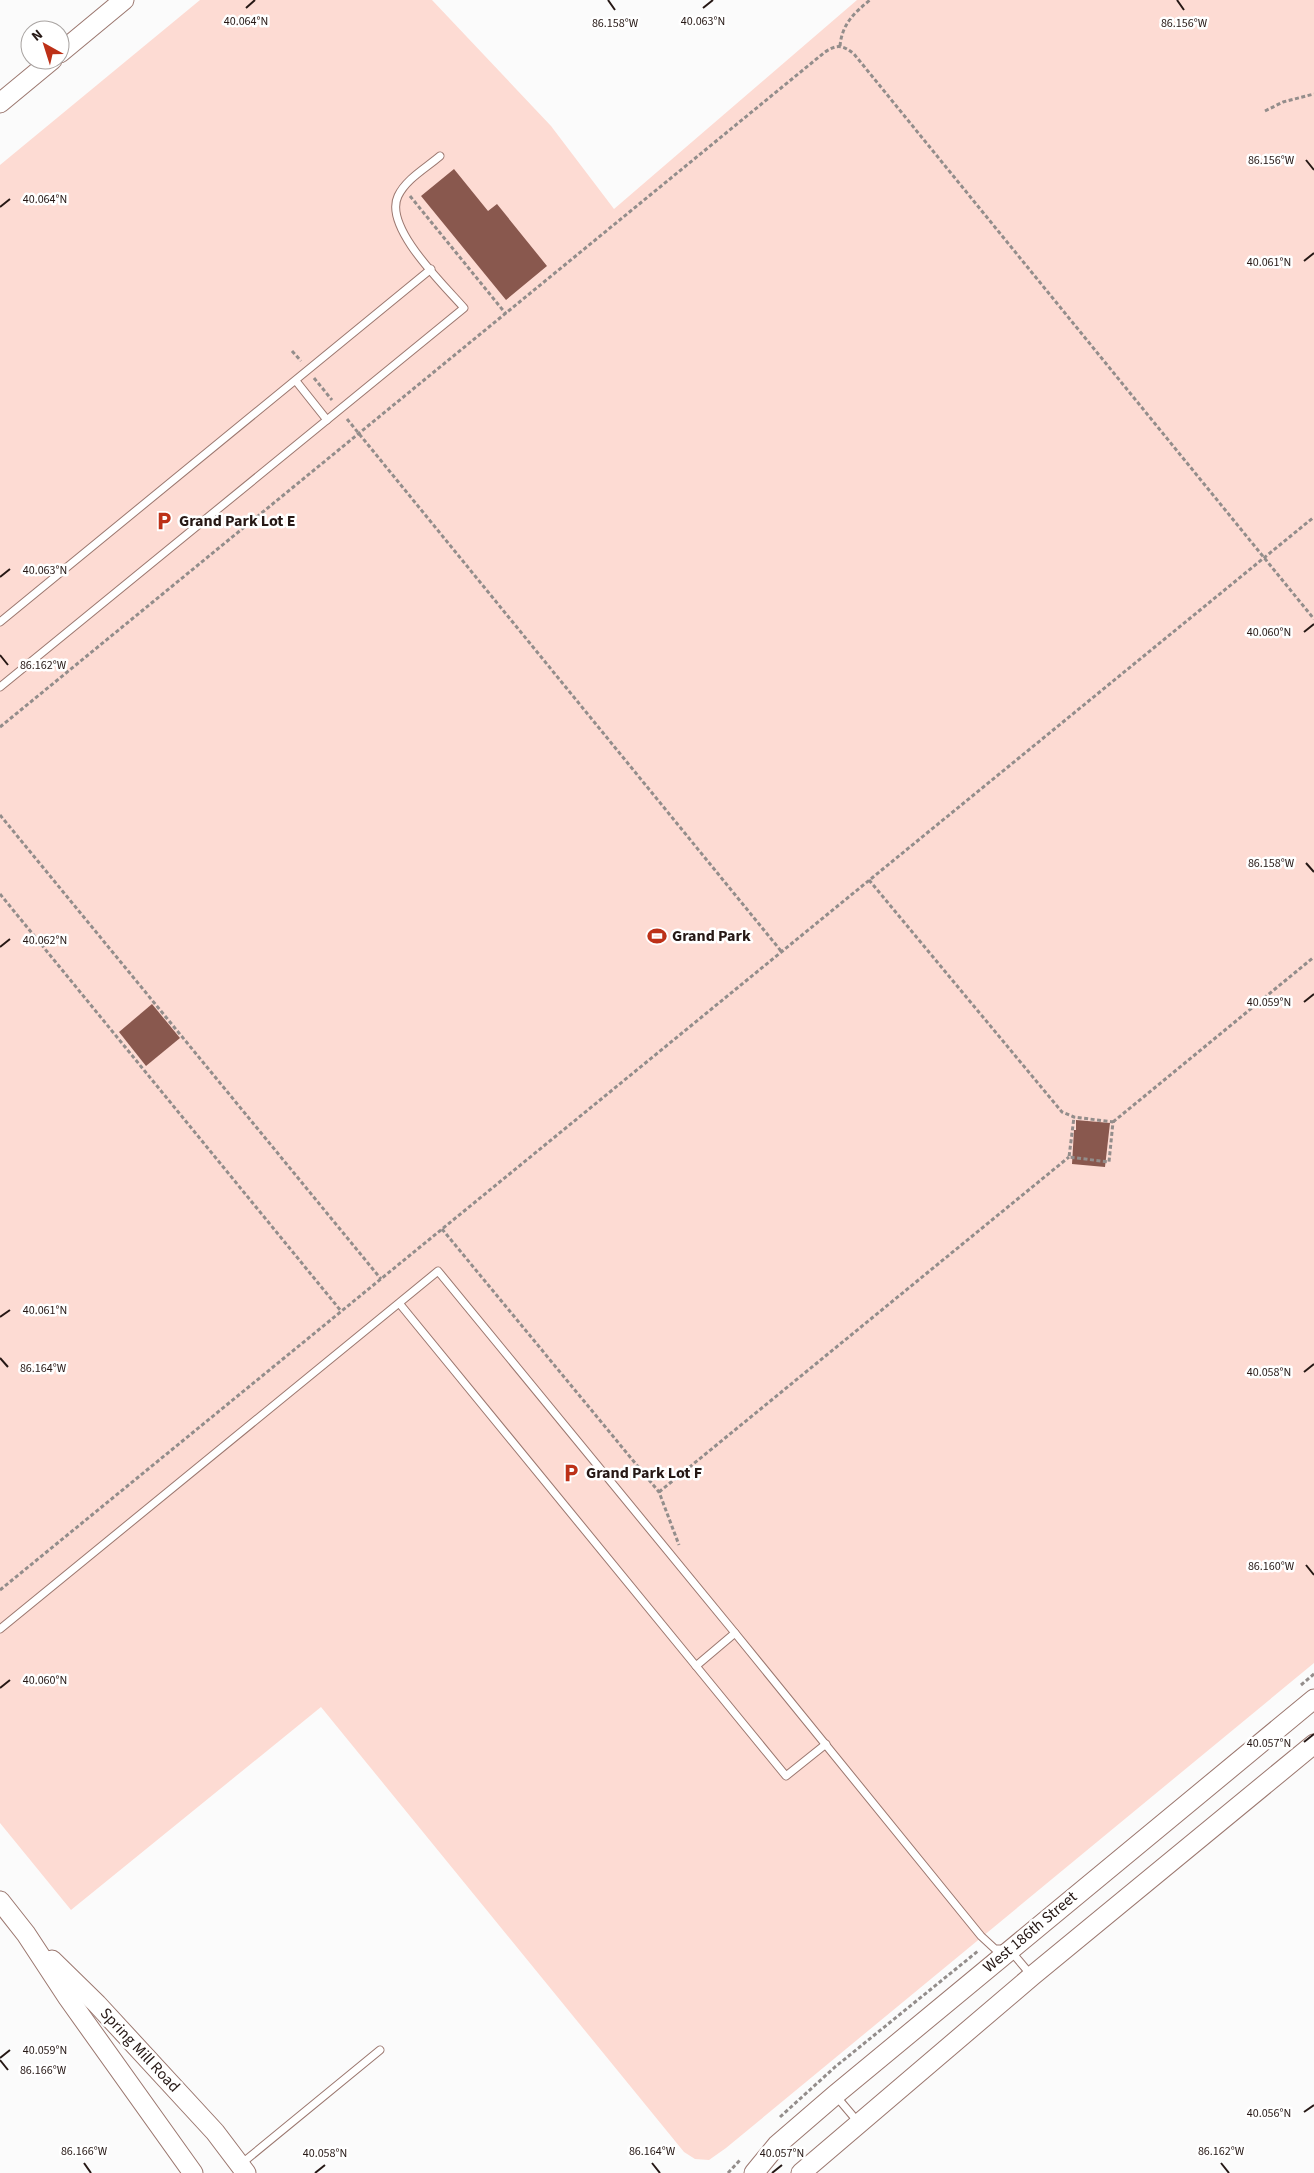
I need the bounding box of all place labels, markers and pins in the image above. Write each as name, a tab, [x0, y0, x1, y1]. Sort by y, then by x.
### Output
parking icon: Grand Park Lot E	[153, 510, 175, 532]
place label: Grand Park Lot E	[179, 510, 295, 532]
sports icon: Grand Park	[646, 925, 668, 947]
place label: Grand Park	[672, 925, 751, 947]
parking icon: Grand Park Lot F	[560, 1462, 582, 1484]
place label: Grand Park Lot F	[586, 1462, 702, 1484]

